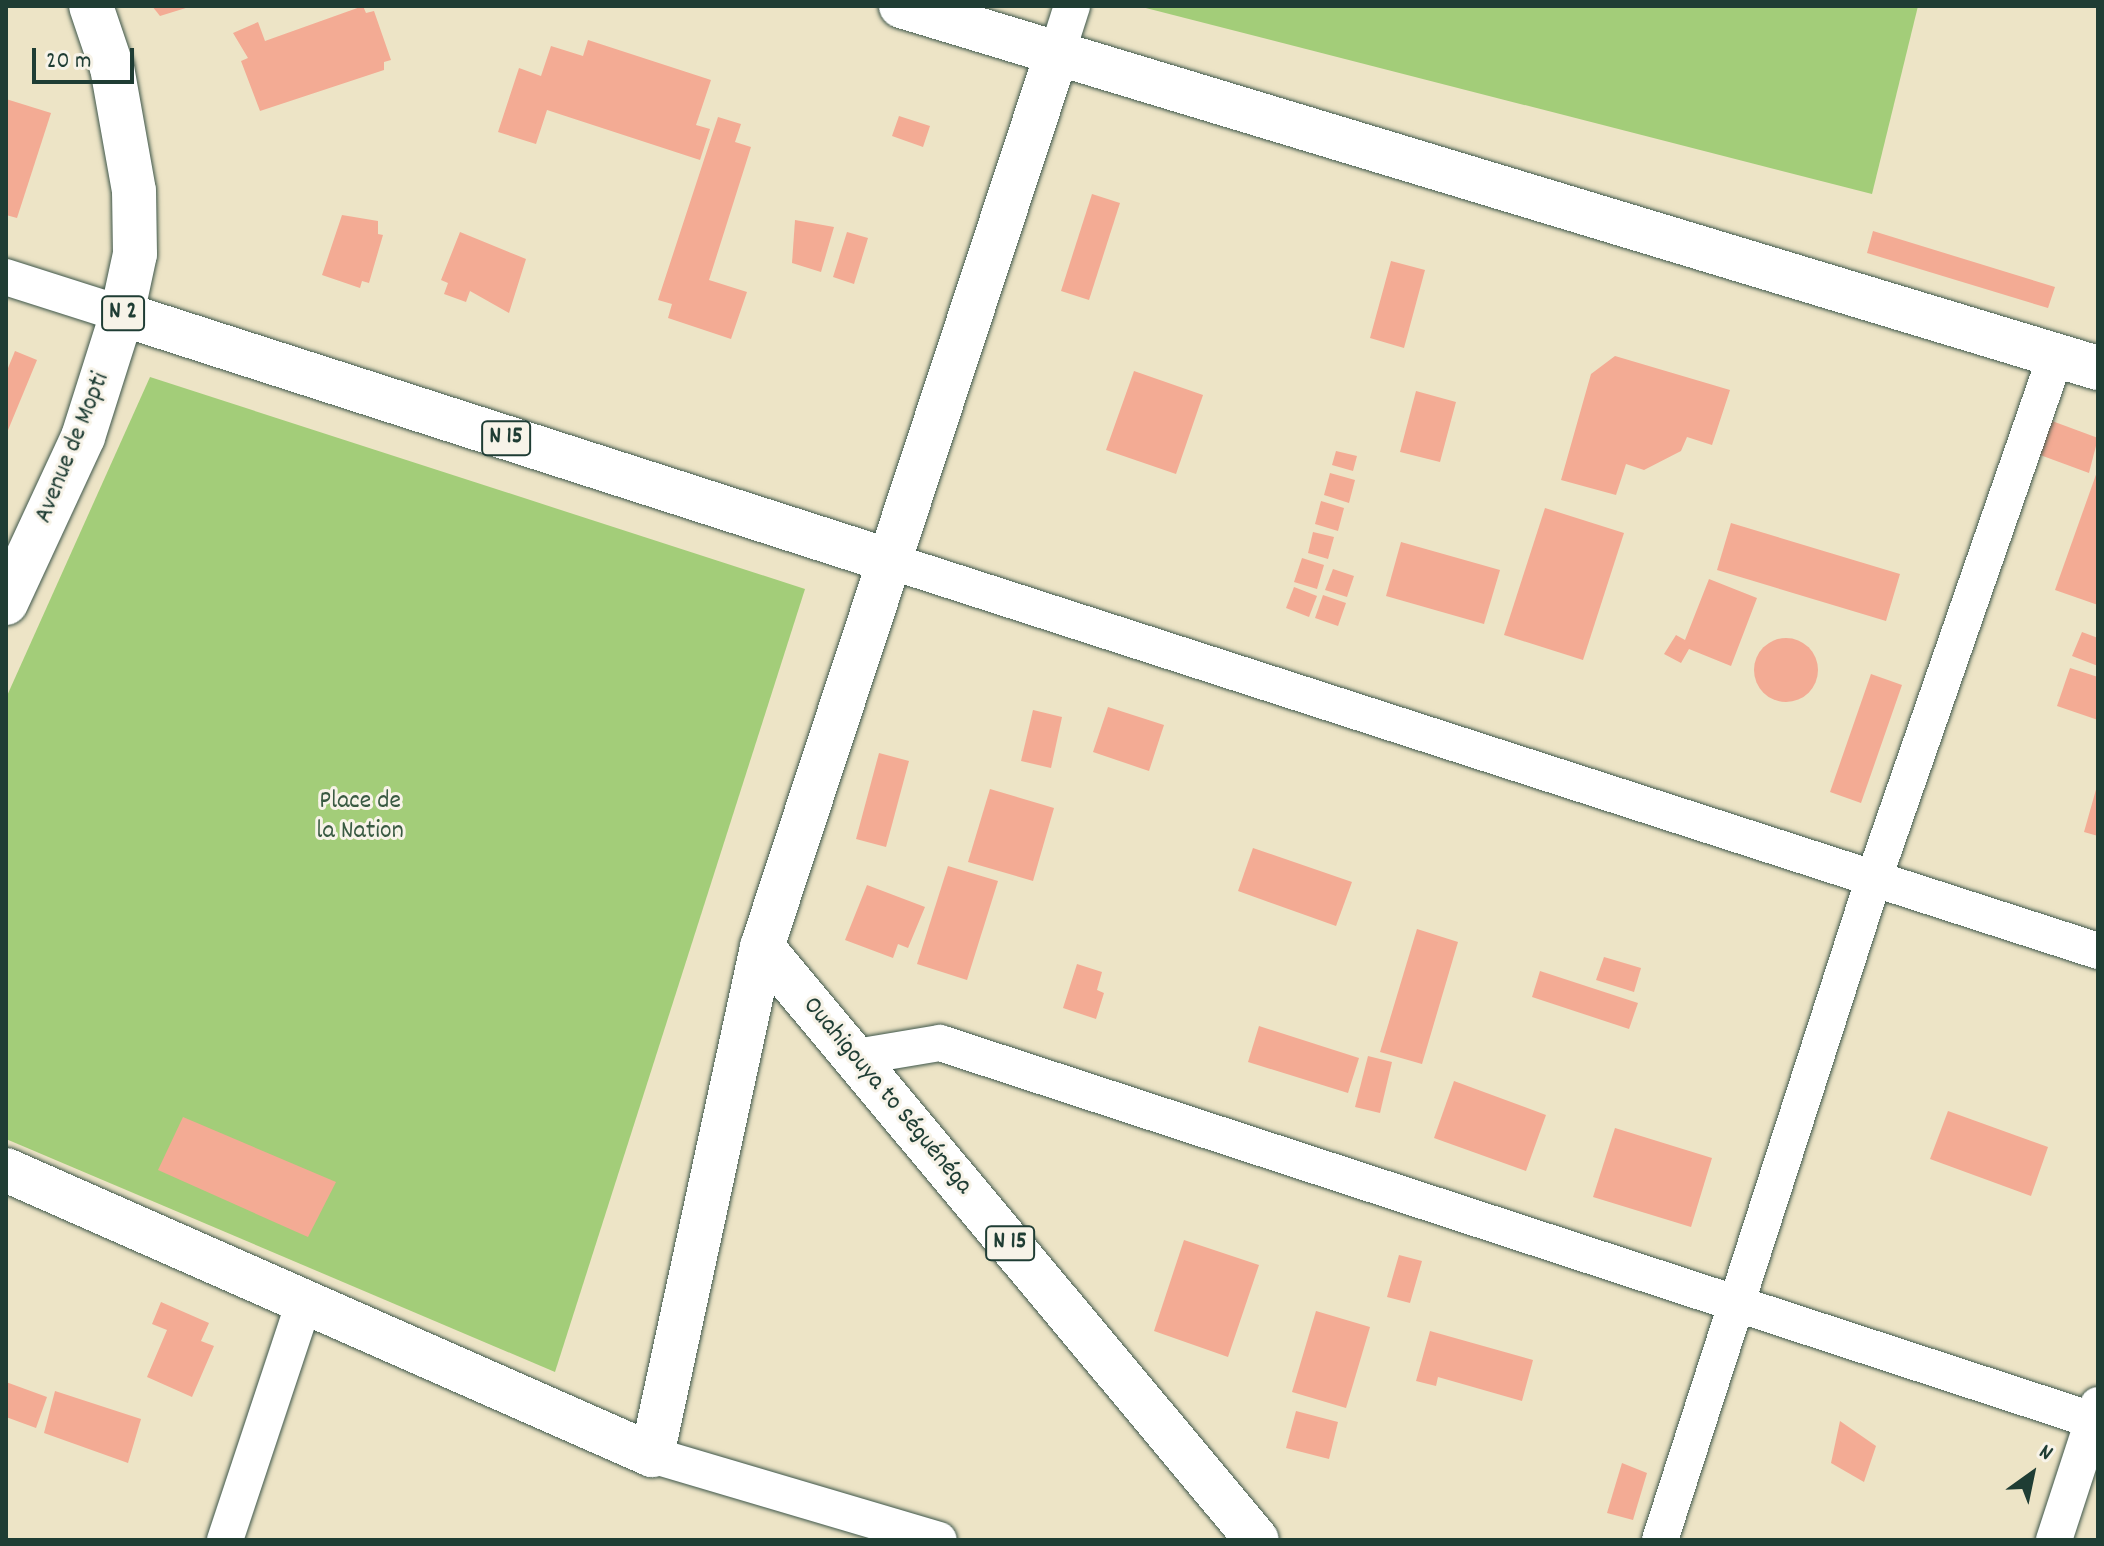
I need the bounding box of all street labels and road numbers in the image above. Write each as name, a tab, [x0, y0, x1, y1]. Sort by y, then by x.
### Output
road number: N 2	[101, 293, 145, 333]
street label: Avenue de Mopti	[29, 368, 117, 528]
road number: N 15	[480, 418, 532, 458]
street label: Ouahigouya to Séguénéga	[795, 991, 979, 1201]
road number: N 15	[984, 1223, 1036, 1263]

